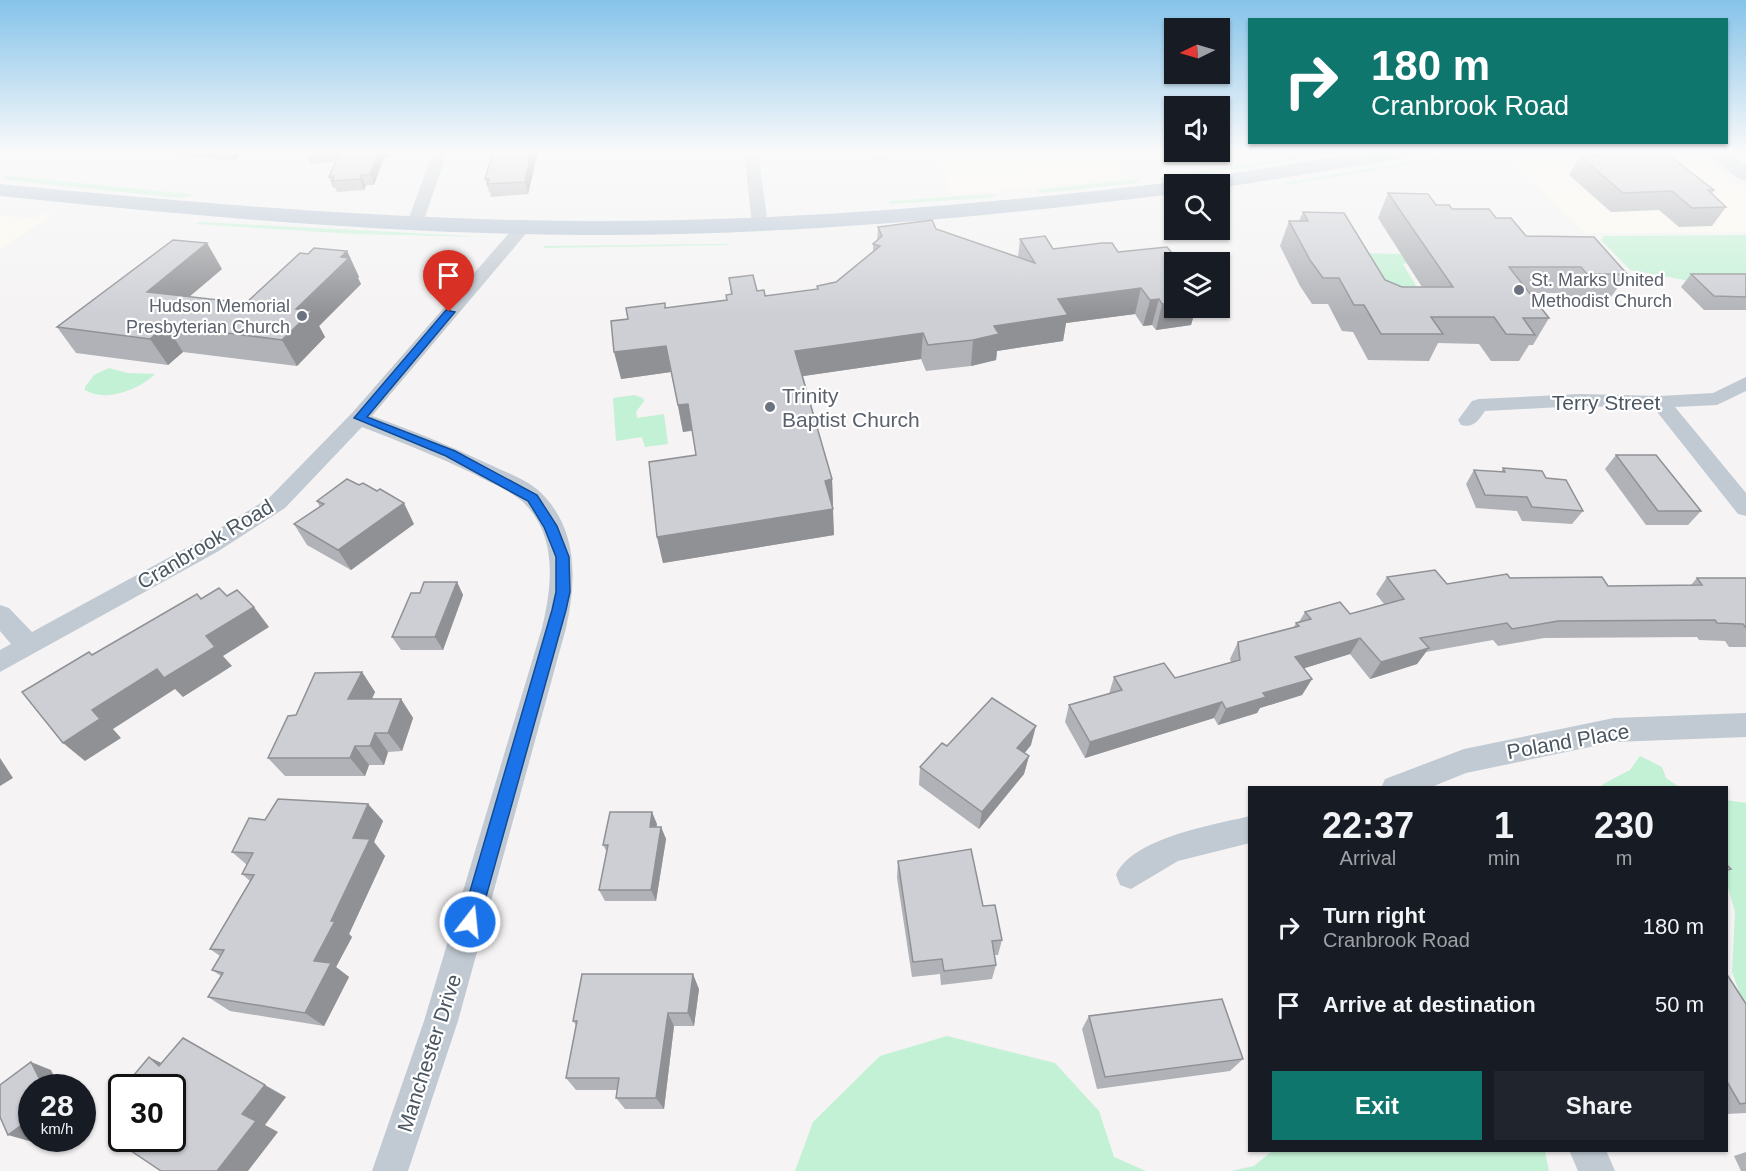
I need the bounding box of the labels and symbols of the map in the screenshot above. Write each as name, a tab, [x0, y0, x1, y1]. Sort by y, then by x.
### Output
north arrow	[1164, 18, 1230, 84]
pin	[423, 250, 474, 312]
place label: St. Marks United Methodist Church	[1531, 270, 1672, 311]
marker: St. Marks United Methodist Church	[1512, 283, 1526, 297]
place label: Hudson Memorial Presbyterian Church	[126, 296, 290, 337]
marker: Hudson Memorial Presbyterian Church	[295, 309, 309, 323]
place label: Trinity Baptist Church	[782, 384, 920, 431]
street label: Terry Street	[1552, 391, 1660, 414]
marker: Trinity Baptist Church	[763, 400, 777, 414]
street label: Cranbrook Road	[133, 494, 277, 594]
street label: Poland Place	[1505, 719, 1631, 763]
position arrow	[438, 890, 502, 954]
street label: Manchester Drive	[393, 971, 465, 1135]
speed limit sign: 30	[108, 1074, 186, 1152]

